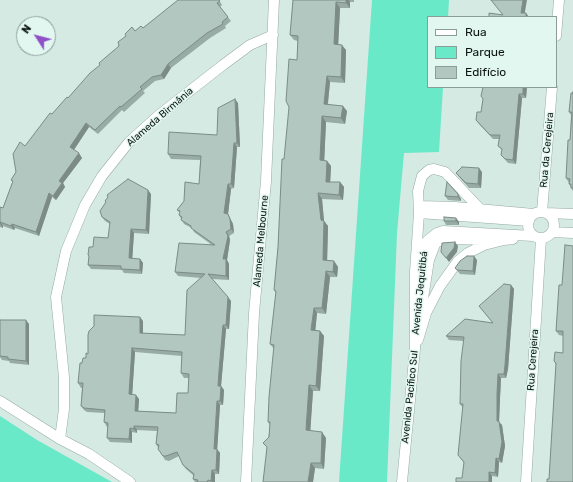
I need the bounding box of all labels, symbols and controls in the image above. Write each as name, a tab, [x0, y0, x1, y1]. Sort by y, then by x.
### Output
north arrow	[16, 16, 56, 56]
legend	[427, 16, 557, 88]
text: N	[19, 22, 34, 36]
text: Rua	[465, 25, 487, 39]
text: Parque	[465, 45, 505, 59]
text: Edifício	[465, 65, 506, 79]
street label: Alameda Birmânia	[124, 85, 196, 149]
street label: Rua da Cerejeira	[538, 112, 556, 188]
street label: Alameda Melbourne	[251, 195, 271, 287]
street label: Avenida Jequitibá	[410, 251, 430, 335]
street label: Rua Cerejeira	[525, 329, 541, 391]
street label: Avenida Pacífico Sul	[399, 350, 421, 444]

